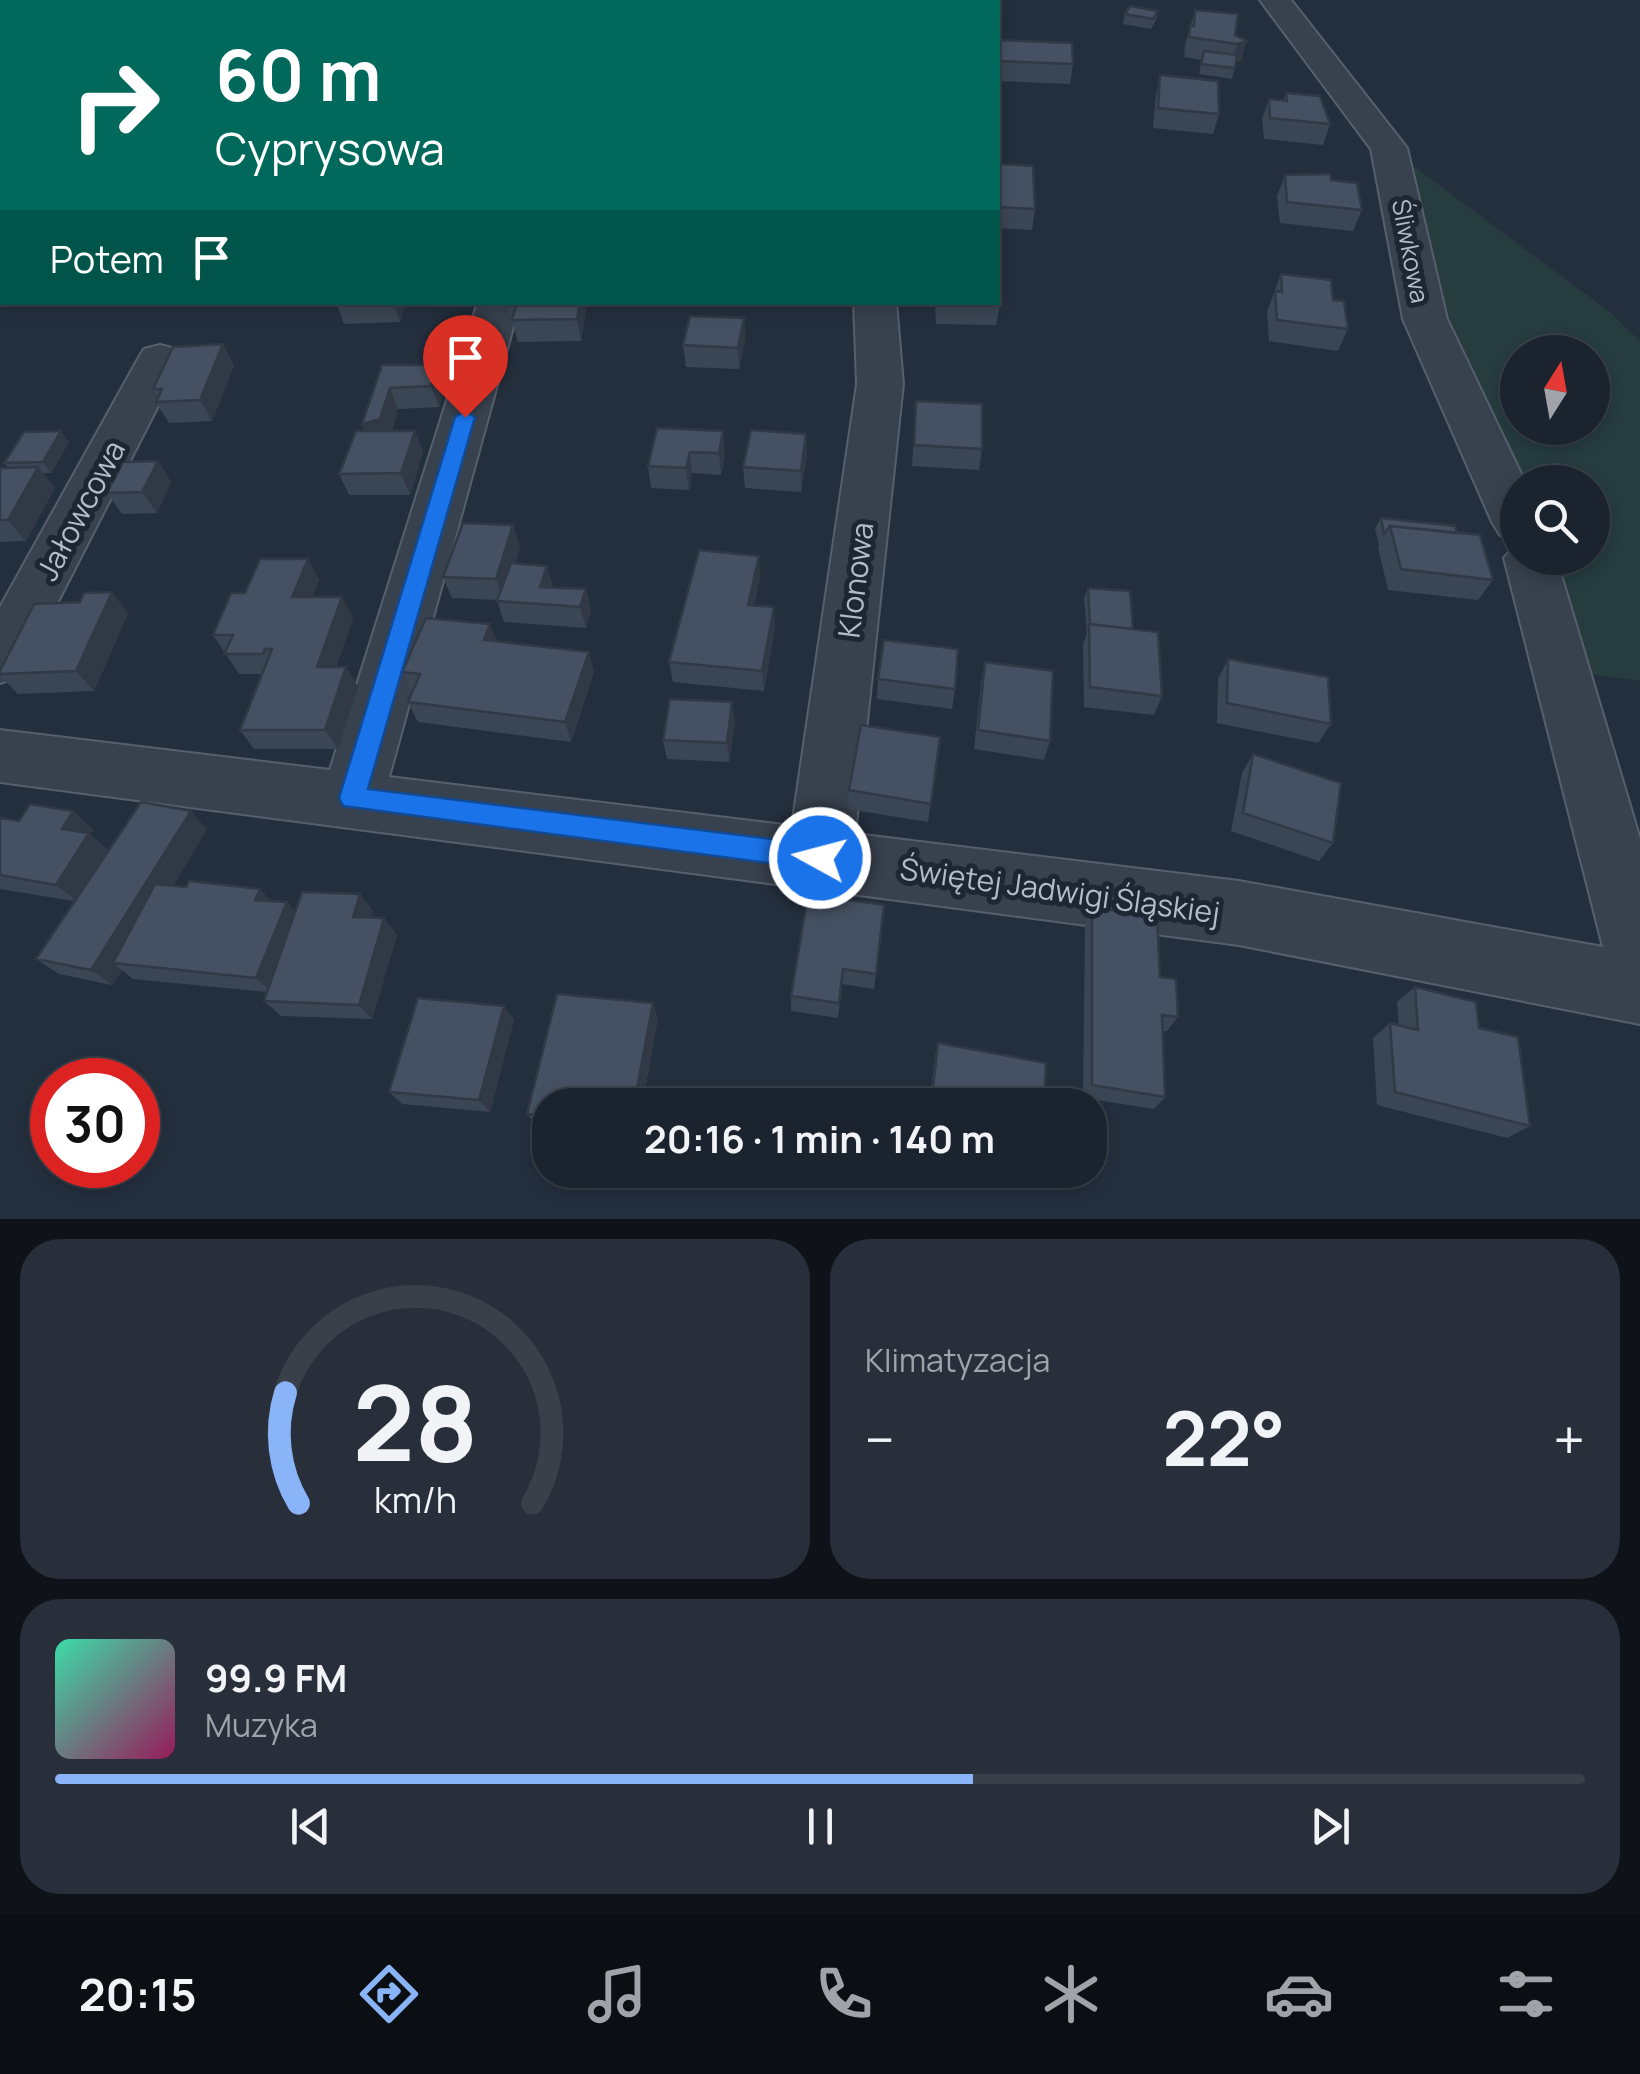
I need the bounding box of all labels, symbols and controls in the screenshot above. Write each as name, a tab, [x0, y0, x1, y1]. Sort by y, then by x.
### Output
text: 60 m	[215, 26, 382, 122]
icon: right	[50, 40, 180, 170]
text: Cyprysowa	[215, 117, 445, 179]
street label: Śliwkowa	[1384, 196, 1438, 306]
icon: arrive	[184, 230, 239, 285]
text: Potem	[50, 232, 164, 284]
pin	[423, 315, 508, 418]
icon: arrive	[438, 330, 493, 385]
north arrow	[1500, 335, 1610, 445]
map controls	[1500, 335, 1610, 575]
street label: Jałowcowa	[26, 433, 134, 587]
button: search	[1500, 465, 1610, 575]
street label: Klonowa	[828, 520, 882, 640]
position arrow	[768, 806, 872, 910]
street label: Świętej Jadwigi Śląskiej	[897, 847, 1223, 933]
speed limit sign: 30	[30, 1058, 160, 1188]
text: 20:16 · 1 min · 140 m	[644, 1112, 995, 1164]
text: Klimatyzacja	[865, 1338, 1050, 1382]
text: 28	[352, 1350, 478, 1492]
text: 22°	[1162, 1386, 1286, 1489]
text: −	[865, 1401, 895, 1477]
text: +	[1553, 1401, 1585, 1477]
text: km/h	[373, 1475, 457, 1524]
text: 99.9 FM	[205, 1651, 347, 1703]
text: Muzyka	[205, 1703, 318, 1747]
icon: previous	[283, 1799, 338, 1854]
icon: pause	[793, 1799, 848, 1854]
icon: next	[1303, 1799, 1358, 1854]
icon: directions	[354, 1959, 424, 2029]
icon: music	[582, 1959, 652, 2029]
icon: phone	[809, 1959, 879, 2029]
icon: climate	[1036, 1959, 1106, 2029]
icon: car	[1264, 1959, 1334, 2029]
icon: filters	[1491, 1959, 1561, 2029]
text: 20:15	[79, 1963, 197, 2025]

